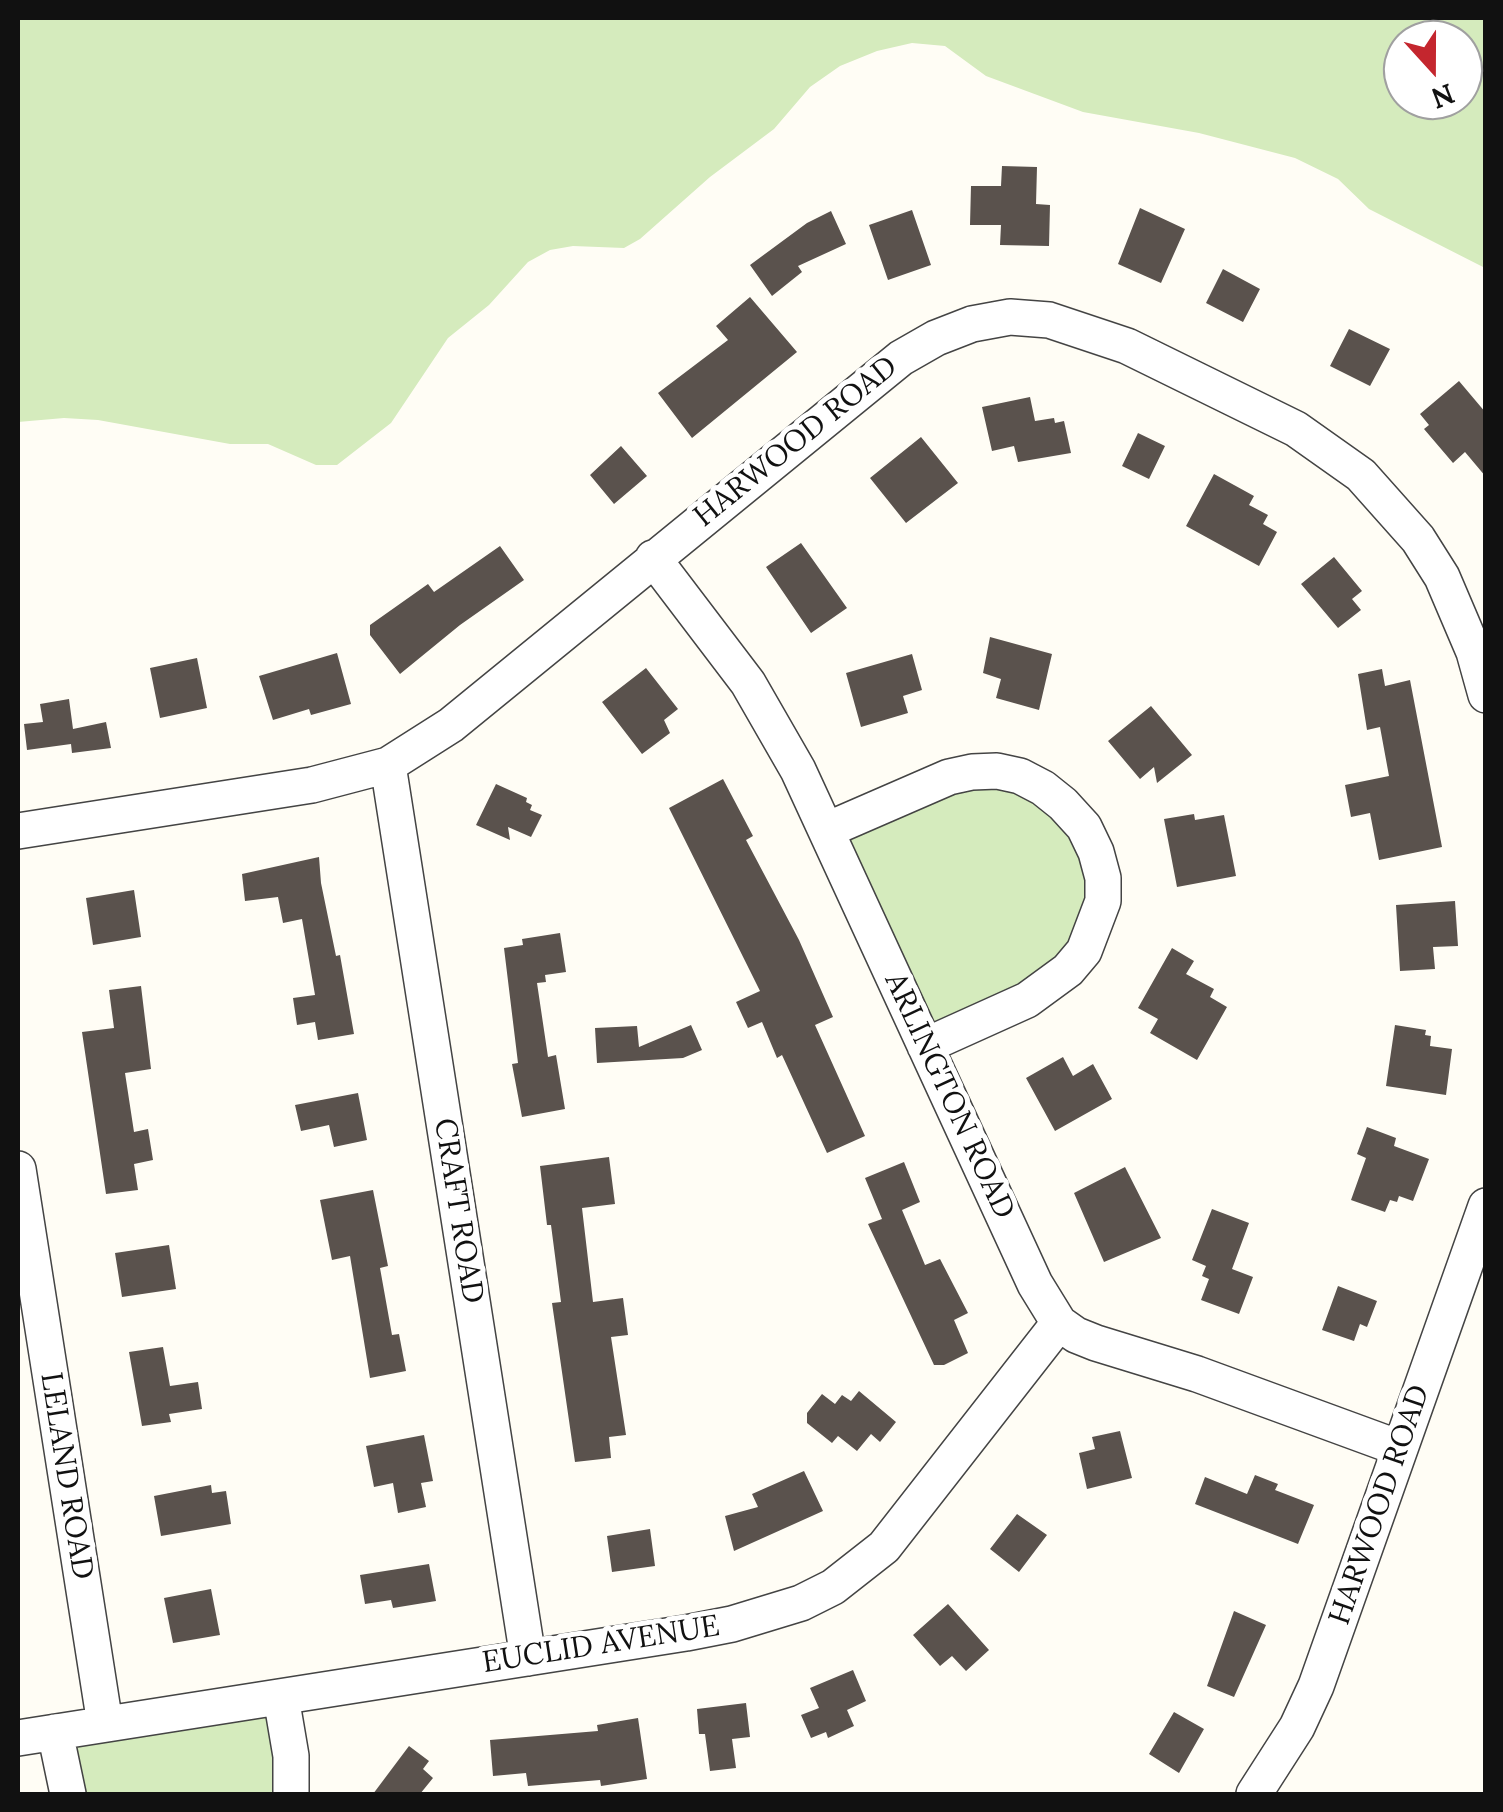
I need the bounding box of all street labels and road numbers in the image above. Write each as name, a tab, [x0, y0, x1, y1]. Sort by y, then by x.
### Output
street label: HARWOOD ROAD	[687, 349, 905, 535]
street label: ARLINGTON ROAD	[876, 967, 1022, 1225]
street label: CRAFT ROAD	[426, 1116, 490, 1306]
street label: LELAND ROAD	[32, 1370, 100, 1582]
street label: HARWOOD ROAD	[1322, 1380, 1438, 1630]
street label: EUCLID AVENUE	[480, 1608, 722, 1682]

